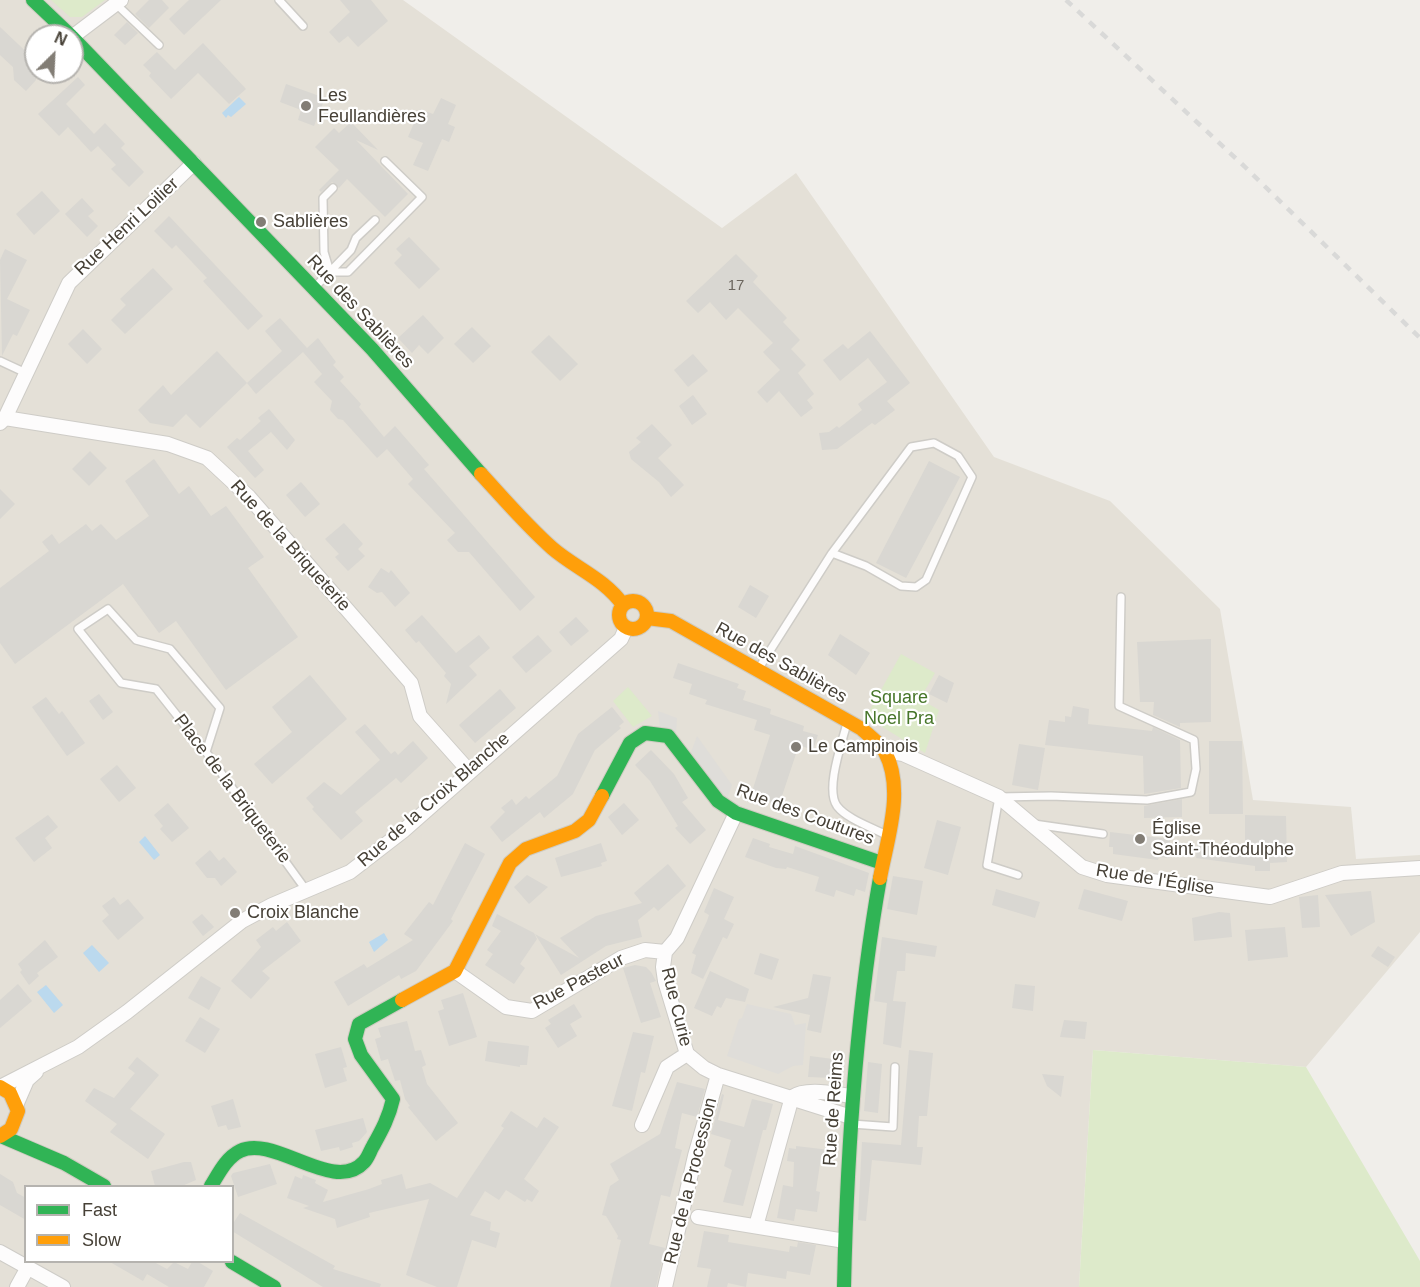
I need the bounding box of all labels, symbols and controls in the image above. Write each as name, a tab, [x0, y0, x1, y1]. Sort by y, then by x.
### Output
north arrow	[24, 24, 84, 84]
text: N	[52, 29, 69, 49]
place label: Les Feullandières	[318, 85, 426, 128]
marker: Les Feullandières	[299, 99, 313, 113]
street label: Rue Henri Loilier	[71, 173, 183, 281]
place label: Sablières	[273, 211, 348, 233]
marker: Sablières	[254, 215, 268, 229]
street label: Rue des Sablières	[302, 251, 418, 373]
house number: 17	[728, 277, 744, 295]
street label: Rue de la Briqueterie	[225, 476, 355, 616]
street label: Rue des Sablières	[711, 618, 851, 708]
park label: Square Noel Pra	[864, 687, 934, 730]
street label: Place de la Briqueterie	[169, 710, 295, 868]
street label: Rue de la Croix Blanche	[354, 728, 514, 872]
place label: Le Campinois	[808, 736, 918, 758]
marker: Le Campinois	[789, 740, 803, 754]
street label: Rue des Coutures	[733, 780, 877, 850]
place label: Église Saint-Théodulphe	[1152, 818, 1294, 860]
marker: Église Saint-Théodulphe	[1133, 832, 1147, 846]
street label: Rue de l'Église	[1094, 860, 1216, 900]
place label: Croix Blanche	[247, 902, 359, 924]
marker: Croix Blanche	[228, 906, 242, 920]
street label: Rue Pasteur	[530, 949, 628, 1015]
street label: Rue Curie	[656, 965, 696, 1049]
street label: Rue de Reims	[819, 1051, 849, 1167]
street label: Rue de la Procession	[660, 1095, 722, 1267]
legend	[24, 1185, 234, 1263]
text: Fast	[82, 1200, 117, 1220]
text: Slow	[82, 1230, 121, 1250]

